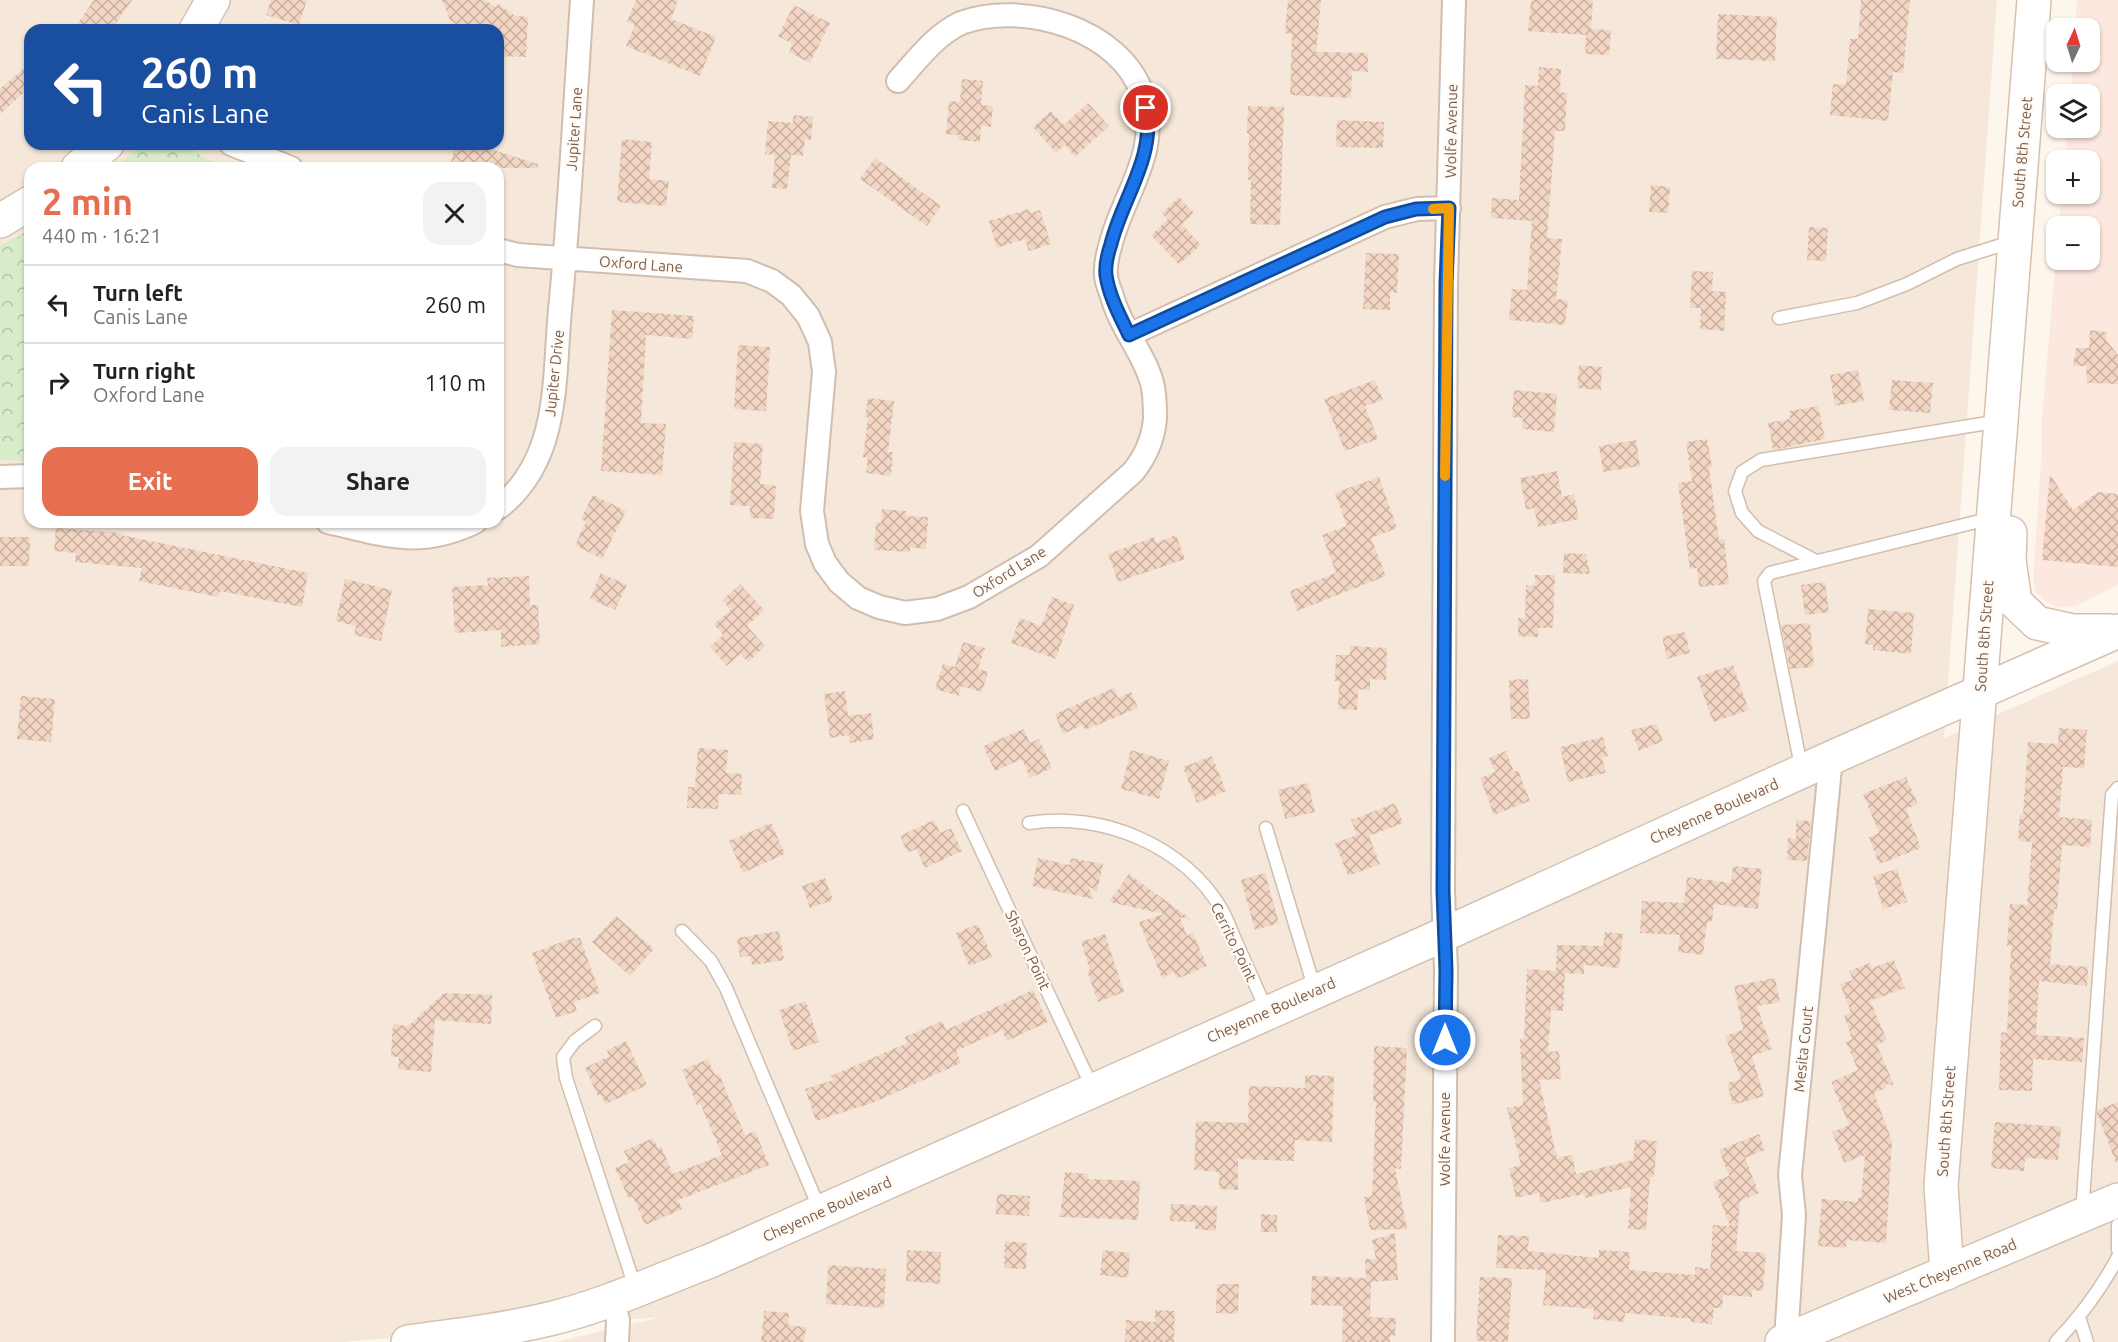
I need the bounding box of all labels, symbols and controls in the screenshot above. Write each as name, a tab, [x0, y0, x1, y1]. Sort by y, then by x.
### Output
north arrow	[2046, 18, 2100, 72]
map controls	[2046, 18, 2100, 270]
icon: left	[42, 48, 120, 126]
text: 260 m	[141, 49, 258, 96]
pin	[1120, 82, 1171, 133]
street label: Wolfe Avenue	[1442, 84, 1460, 178]
button: layers	[2046, 84, 2100, 138]
street label: Jupiter Lane	[563, 87, 585, 171]
icon: arrive	[1129, 91, 1162, 124]
street label: South 8th Street	[2009, 96, 2035, 208]
text: Canis Lane	[141, 98, 269, 128]
button: +	[2046, 150, 2100, 204]
text: 2 min	[42, 181, 133, 222]
button: close	[423, 182, 486, 245]
button: −	[2046, 216, 2100, 270]
text: 440 m · 16:21	[42, 224, 162, 247]
street label: Oxford Lane	[599, 253, 683, 275]
text: Turn left	[93, 280, 183, 305]
icon: left	[42, 288, 75, 321]
text: 260 m	[425, 292, 486, 317]
text: Canis Lane	[93, 305, 188, 328]
street label: Jupiter Drive	[541, 329, 567, 417]
text: Turn right	[93, 358, 195, 383]
icon: right	[42, 366, 75, 399]
text: 110 m	[425, 370, 486, 395]
text: Oxford Lane	[93, 383, 205, 406]
button: Exit	[42, 447, 258, 516]
button: Share	[270, 447, 486, 516]
street label: Oxford Lane	[969, 543, 1049, 601]
street label: South 8th Street	[1972, 580, 1996, 692]
street label: Cheyenne Boulevard	[1647, 775, 1781, 847]
street label: Cerrito Point	[1207, 900, 1261, 985]
street label: Sharon Point	[1002, 907, 1054, 993]
street label: Cheyenne Boulevard	[1204, 974, 1338, 1046]
street label: Mesita Court	[1790, 1005, 1816, 1093]
position arrow	[1413, 1008, 1477, 1072]
street label: South 8th Street	[1934, 1065, 1958, 1177]
street label: Wolfe Avenue	[1436, 1092, 1453, 1186]
street label: Cheyenne Boulevard	[760, 1173, 894, 1245]
street label: West Cheyenne Road	[1881, 1235, 2019, 1307]

